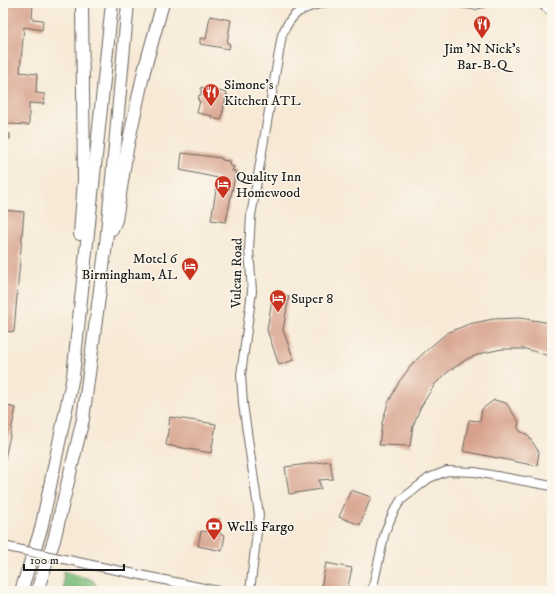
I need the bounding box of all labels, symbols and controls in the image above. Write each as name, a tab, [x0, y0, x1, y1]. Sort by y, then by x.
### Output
restaurant icon: Jim 'N Nick's Bar-B-Q	[472, 14, 492, 39]
place label: Jim 'N Nick's Bar-B-Q	[442, 40, 520, 74]
place label: Simone's Kitchen ATL	[224, 76, 301, 110]
restaurant icon: Simone's Kitchen ATL	[201, 82, 221, 107]
place label: Quality Inn Homewood	[236, 168, 302, 202]
hotel icon: Quality Inn Homewood	[213, 174, 233, 199]
street label: Vulcan Road	[227, 238, 247, 309]
place label: Motel 6 Birmingham, AL	[82, 250, 178, 284]
hotel icon: Motel 6 Birmingham, AL	[180, 256, 200, 281]
hotel icon: Super 8	[268, 288, 288, 313]
place label: Super 8	[291, 290, 333, 308]
bank icon: Wells Fargo	[204, 516, 224, 541]
place label: Wells Fargo	[226, 518, 294, 536]
scale bar	[24, 546, 124, 572]
text: 100 m	[30, 553, 59, 568]

